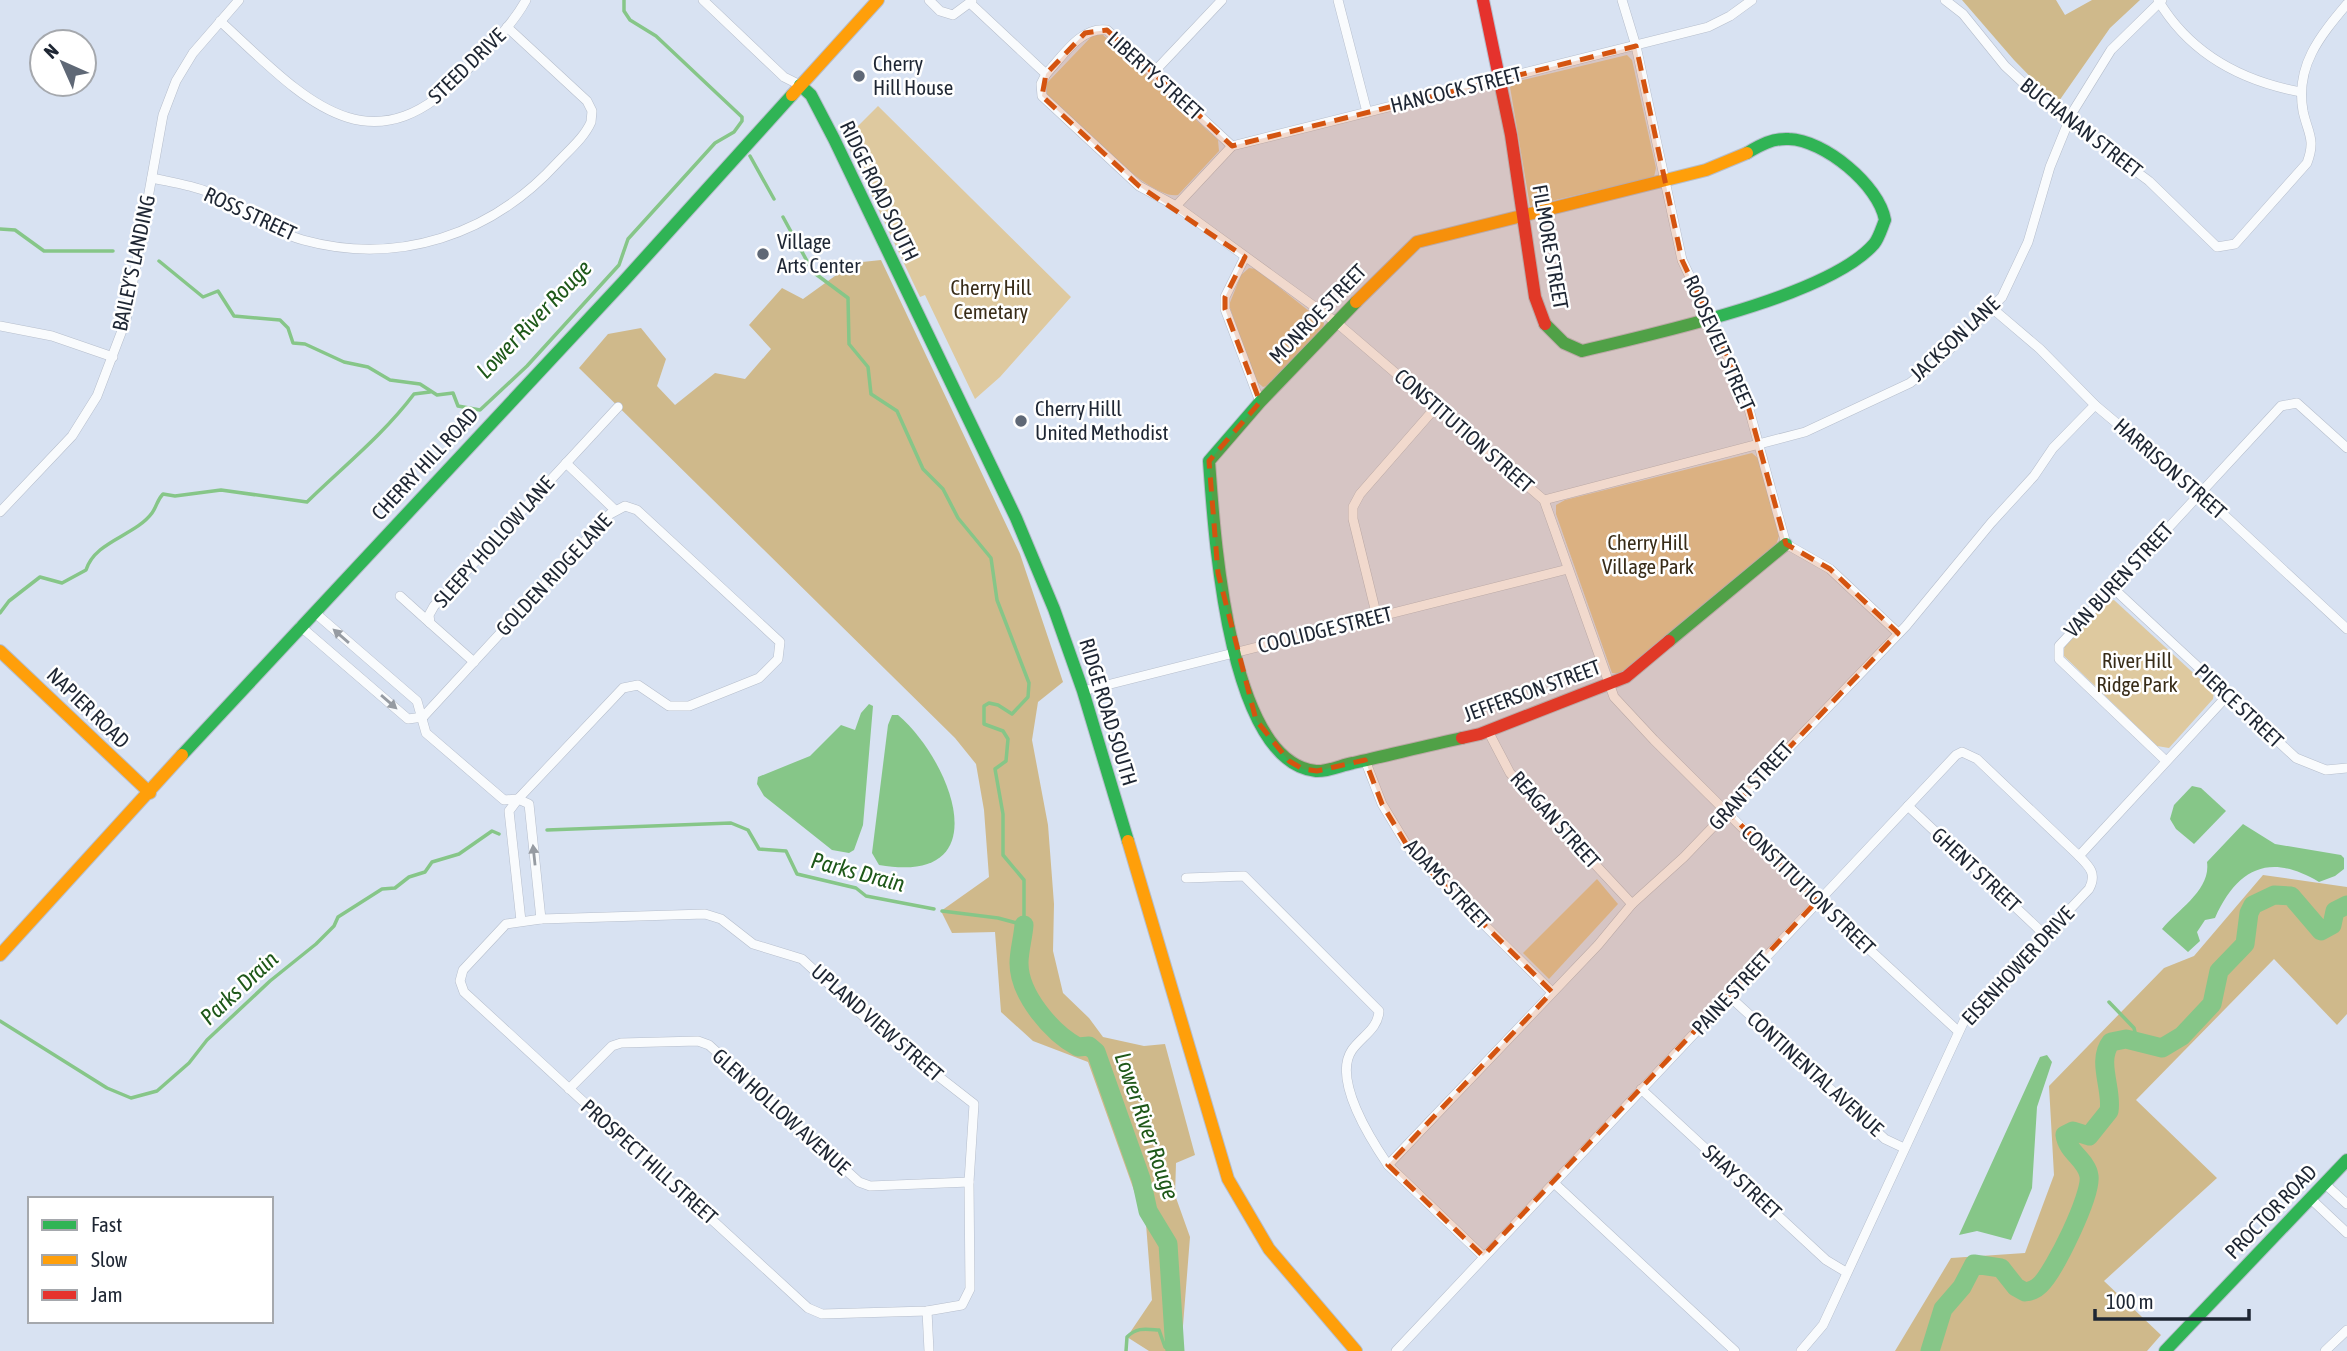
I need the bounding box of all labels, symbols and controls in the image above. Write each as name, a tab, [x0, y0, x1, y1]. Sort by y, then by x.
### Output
street label: STEED DRIVE	[423, 23, 510, 108]
street label: LIBERTY STREET	[1103, 26, 1208, 124]
north arrow	[28, 28, 98, 98]
text: N	[39, 39, 63, 63]
place label: Cherry Hill House	[873, 51, 953, 99]
street label: HANCOCK STREET	[1388, 61, 1524, 117]
marker: Cherry Hill House	[851, 68, 867, 84]
street label: BUCHANAN STREET	[2016, 72, 2147, 182]
street label: RIDGE ROAD SOUTH	[836, 117, 924, 265]
street label: ROSS STREET	[201, 181, 300, 245]
street label: FILMORE STREET	[1528, 183, 1574, 311]
street label: BAILEY'S LANDING	[107, 193, 159, 333]
place label: Village Arts Center	[777, 229, 861, 277]
marker: Village Arts Center	[755, 246, 771, 262]
water label: Lower River Rouge	[471, 255, 597, 383]
street label: MONROE STREET	[1264, 259, 1371, 368]
street label: ROOSEVELT STREET	[1679, 271, 1761, 414]
park label: Cherry Hill Cemetary	[950, 275, 1032, 323]
street label: JACKSON LANE	[1905, 291, 2004, 386]
street label: CONSTITUTION STREET	[1390, 363, 1539, 497]
place label: Cherry Hilll United Methodist	[1035, 396, 1168, 444]
street label: CHERRY HILL ROAD	[366, 402, 482, 524]
marker: Cherry Hilll United Methodist	[1013, 413, 1029, 429]
street label: HARRISON STREET	[2110, 413, 2232, 524]
street label: SLEEPY HOLLOW LANE	[428, 471, 558, 612]
street label: GOLDEN RIDGE LANE	[491, 508, 616, 640]
street label: VAN BUREN STREET	[2059, 517, 2178, 642]
park label: Cherry Hill Village Park	[1602, 530, 1694, 578]
street label: COOLIDGE STREET	[1255, 601, 1394, 657]
one-way arrow	[333, 629, 350, 644]
street label: RIDGE ROAD SOUTH	[1075, 635, 1143, 788]
park label: River Hill Ridge Park	[2096, 648, 2178, 696]
street label: JEFFERSON STREET	[1460, 654, 1603, 726]
street label: PIERCE STREET	[2191, 658, 2289, 752]
street label: NAPIER ROAD	[42, 662, 135, 752]
one-way arrow	[380, 694, 398, 710]
street label: GRANT STREET	[1703, 736, 1797, 834]
street label: REAGAN STREET	[1506, 766, 1606, 873]
street label: CONSTITUTION STREET	[1737, 819, 1880, 959]
street label: GHENT STREET	[1927, 822, 2026, 916]
street label: ADAMS STREET	[1400, 834, 1495, 933]
one-way arrow	[529, 844, 540, 866]
water label: Parks Drain	[808, 847, 908, 897]
street label: EISENHOWER DRIVE	[1956, 901, 2078, 1029]
water label: Parks Drain	[195, 946, 283, 1030]
street label: PAINE STREET	[1687, 946, 1776, 1039]
street label: UPLAND VIEW STREET	[807, 959, 948, 1086]
street label: CONTINENTAL AVENUE	[1743, 1006, 1889, 1141]
street label: GLEN HOLLOW AVENUE	[708, 1043, 855, 1179]
water label: Lower River Rouge	[1110, 1049, 1184, 1203]
street label: PROSPECT HILL STREET	[577, 1094, 723, 1229]
street label: SHAY STREET	[1699, 1139, 1787, 1224]
street label: PROCTOR ROAD	[2220, 1159, 2321, 1263]
legend	[28, 1197, 273, 1323]
text: Fast	[91, 1212, 122, 1236]
text: Slow	[91, 1247, 128, 1271]
scale bar	[2095, 1278, 2249, 1322]
text: Jam	[91, 1282, 123, 1306]
text: 100 m	[2106, 1289, 2154, 1313]

